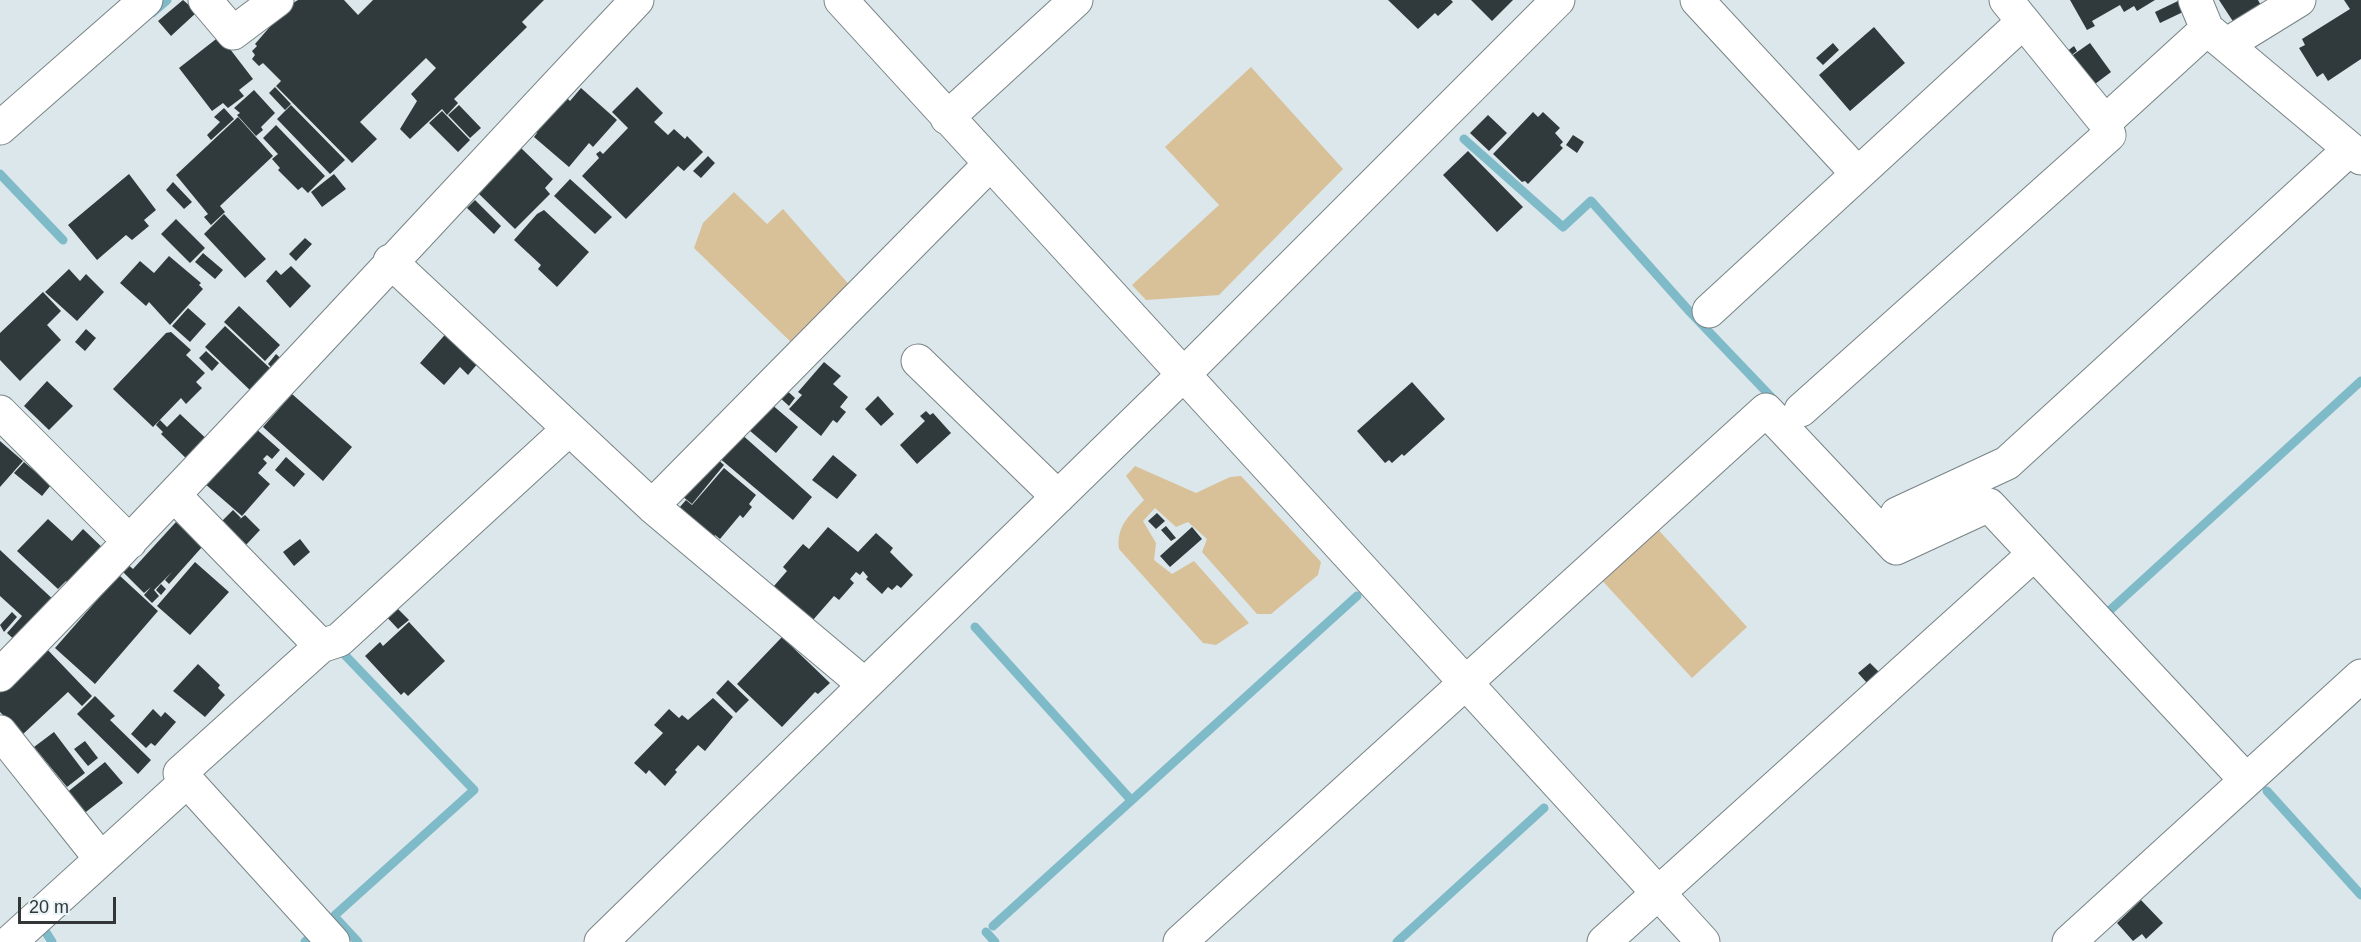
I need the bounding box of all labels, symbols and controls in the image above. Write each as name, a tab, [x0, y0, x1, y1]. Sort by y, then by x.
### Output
scale bar	[21, 885, 118, 923]
text: 20 m	[29, 897, 69, 917]

